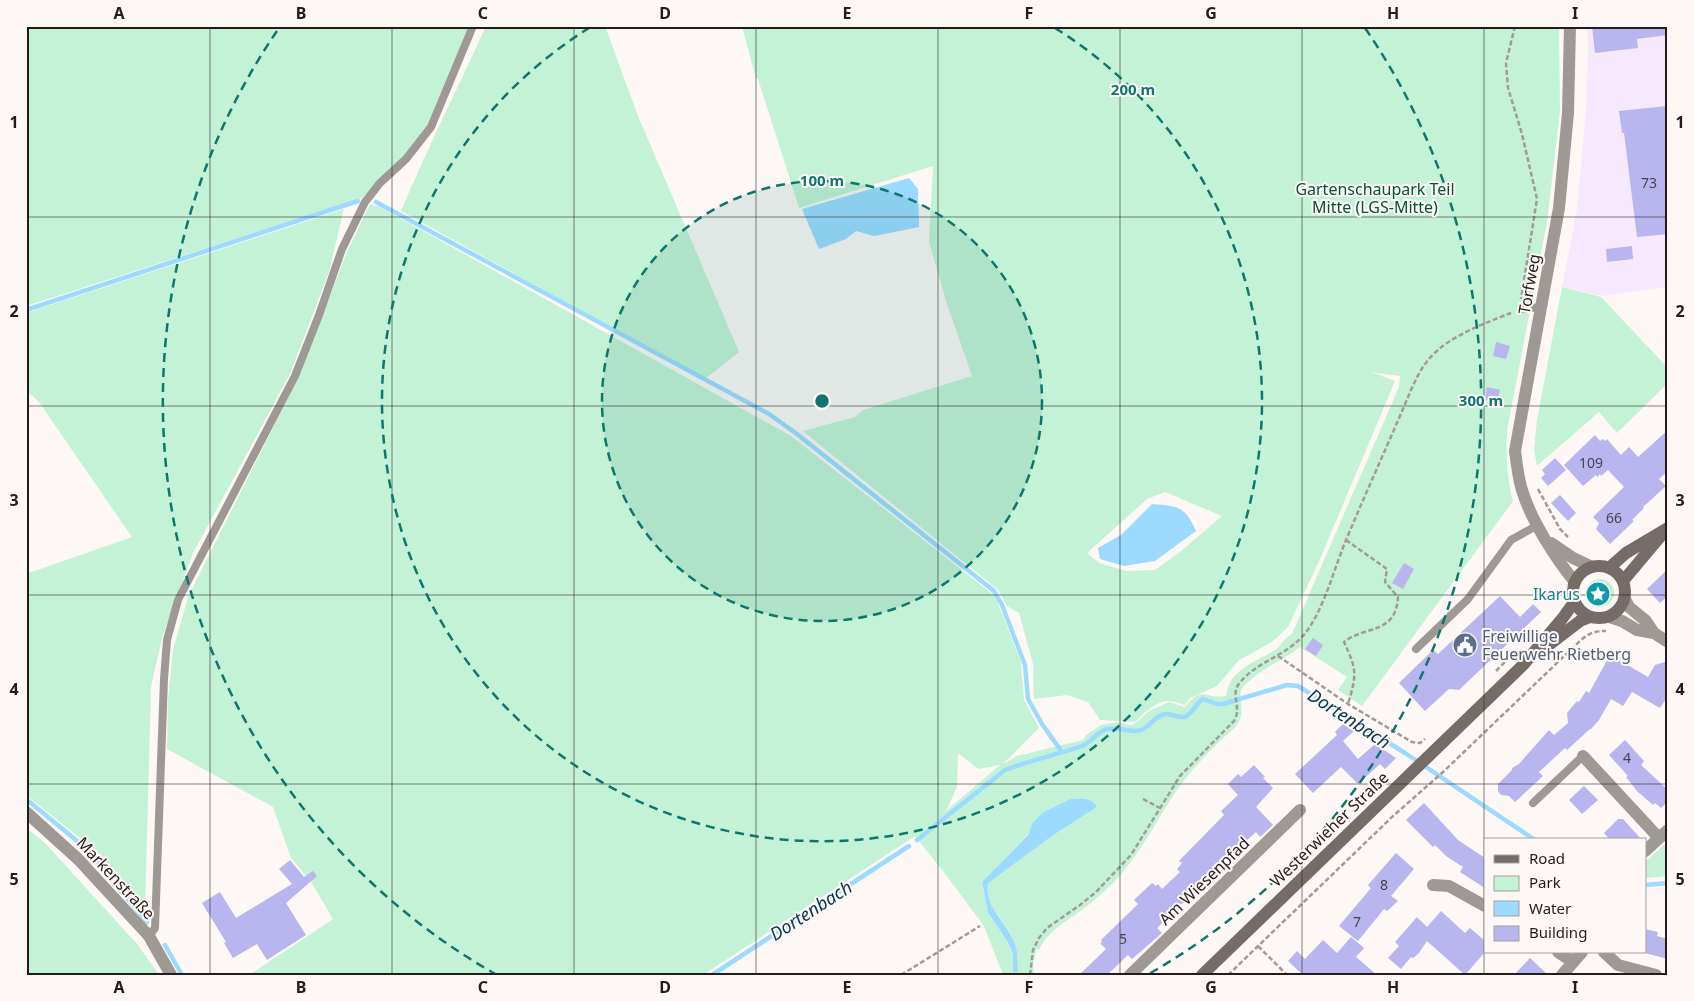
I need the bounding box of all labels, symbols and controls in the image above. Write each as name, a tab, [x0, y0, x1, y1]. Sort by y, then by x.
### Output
text: A	[113, 2, 125, 24]
text: B	[296, 2, 306, 24]
text: C	[478, 2, 488, 24]
text: D	[659, 2, 671, 24]
text: E	[843, 2, 852, 24]
text: F	[1025, 2, 1033, 24]
text: G	[1205, 2, 1217, 24]
text: H	[1387, 2, 1399, 24]
text: I	[1572, 2, 1578, 24]
text: 200 m	[1111, 79, 1155, 99]
text: 1	[9, 111, 19, 133]
text: 1	[1675, 111, 1685, 133]
text: 100 m	[800, 170, 844, 190]
house number: 73	[1641, 173, 1657, 192]
park label: Gartenschaupark Teil Mitte (LGS-Mitte)	[1295, 178, 1455, 218]
street label: Torfweg	[1513, 252, 1545, 316]
text: 2	[9, 300, 19, 322]
text: 2	[1675, 300, 1685, 322]
text: 300 m	[1459, 390, 1503, 410]
centre of rings	[813, 392, 831, 410]
house number: 109	[1579, 453, 1603, 472]
text: 3	[9, 489, 19, 511]
text: 3	[1675, 489, 1685, 511]
house number: 66	[1606, 508, 1622, 527]
place icon: Ikarus	[1585, 581, 1611, 607]
place label: Ikarus	[1533, 583, 1580, 605]
place label: Freiwillige Feuerwehr Rietberg	[1482, 625, 1631, 665]
public building icon: Freiwillige Feuerwehr Rietberg	[1452, 632, 1478, 658]
text: 4	[9, 678, 19, 700]
text: 4	[1675, 678, 1685, 700]
water label: Dortenbach	[1304, 683, 1395, 754]
house number: 4	[1623, 748, 1631, 767]
street label: Westerwieher Straße	[1265, 767, 1393, 891]
street label: Markenstraße	[72, 832, 160, 924]
street label: Am Wiesenpfad	[1154, 832, 1254, 930]
legend	[1484, 838, 1646, 954]
text: Road	[1529, 848, 1565, 868]
text: 5	[9, 868, 19, 890]
text: 5	[1675, 868, 1685, 890]
text: Park	[1529, 872, 1561, 892]
water label: Dortenbach	[765, 875, 856, 946]
house number: 8	[1380, 875, 1388, 894]
text: Water	[1529, 898, 1571, 918]
house number: 7	[1353, 912, 1361, 931]
text: Building	[1529, 922, 1587, 942]
house number: 5	[1119, 929, 1127, 948]
text: A	[113, 976, 125, 998]
text: B	[296, 976, 306, 998]
text: C	[478, 976, 488, 998]
text: D	[659, 976, 671, 998]
text: E	[843, 976, 852, 998]
text: F	[1025, 976, 1033, 998]
text: G	[1205, 976, 1217, 998]
text: H	[1387, 976, 1399, 998]
text: I	[1572, 976, 1578, 998]

